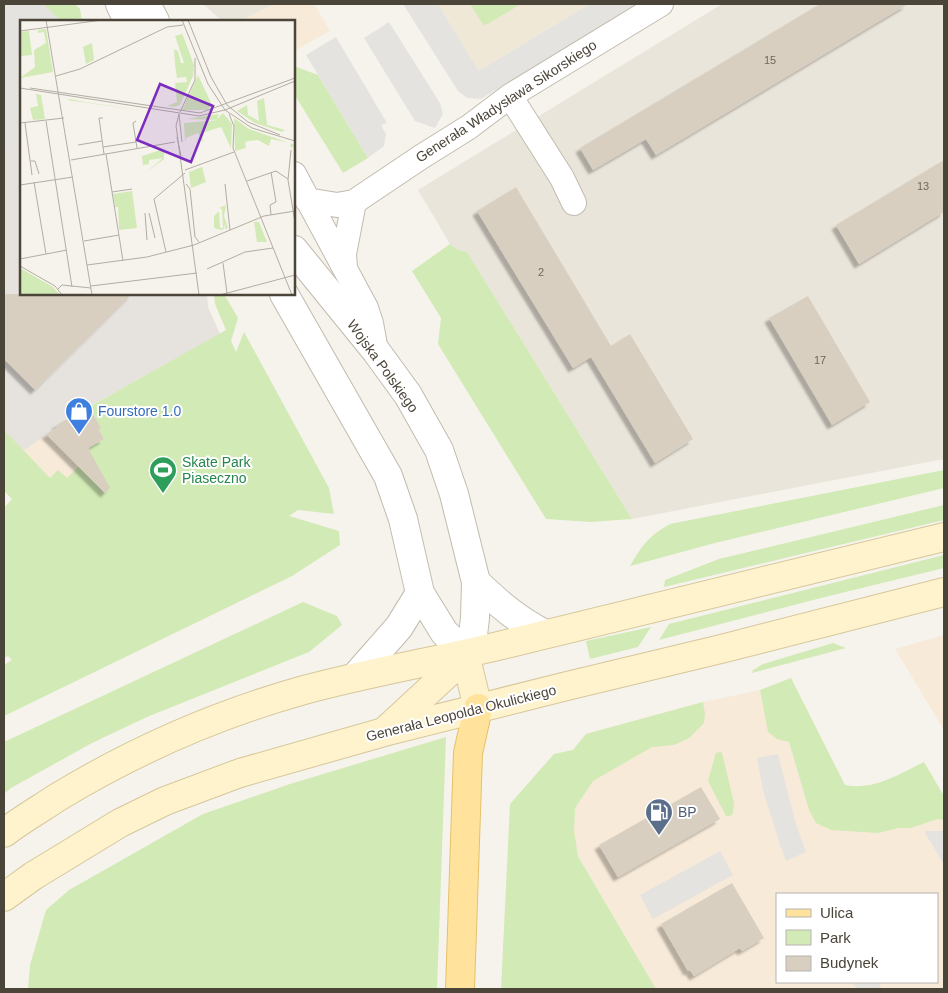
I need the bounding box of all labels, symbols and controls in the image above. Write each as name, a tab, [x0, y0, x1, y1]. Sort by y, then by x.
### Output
inset map	[20, 20, 295, 295]
street label: Generała Władysława Sikorskiego	[413, 36, 600, 166]
house number: 15	[764, 54, 776, 66]
house number: 13	[917, 180, 929, 192]
house number: 2	[538, 266, 544, 278]
street label: Wojska Polskiego	[344, 317, 422, 415]
house number: 17	[814, 354, 826, 366]
shop icon: Fourstore 1.0	[64, 396, 94, 435]
place label: Fourstore 1.0	[98, 403, 181, 419]
place label: Skate Park Piaseczno	[182, 454, 251, 486]
sports icon: Skate Park Piaseczno	[148, 455, 178, 494]
street label: Generała Leopolda Okulickiego	[364, 682, 558, 744]
fuel station icon: BP	[644, 797, 674, 836]
place label: BP	[678, 804, 697, 820]
legend	[776, 893, 938, 983]
text: Ulica	[820, 904, 854, 921]
text: Park	[820, 929, 851, 946]
text: Budynek	[820, 954, 879, 971]

